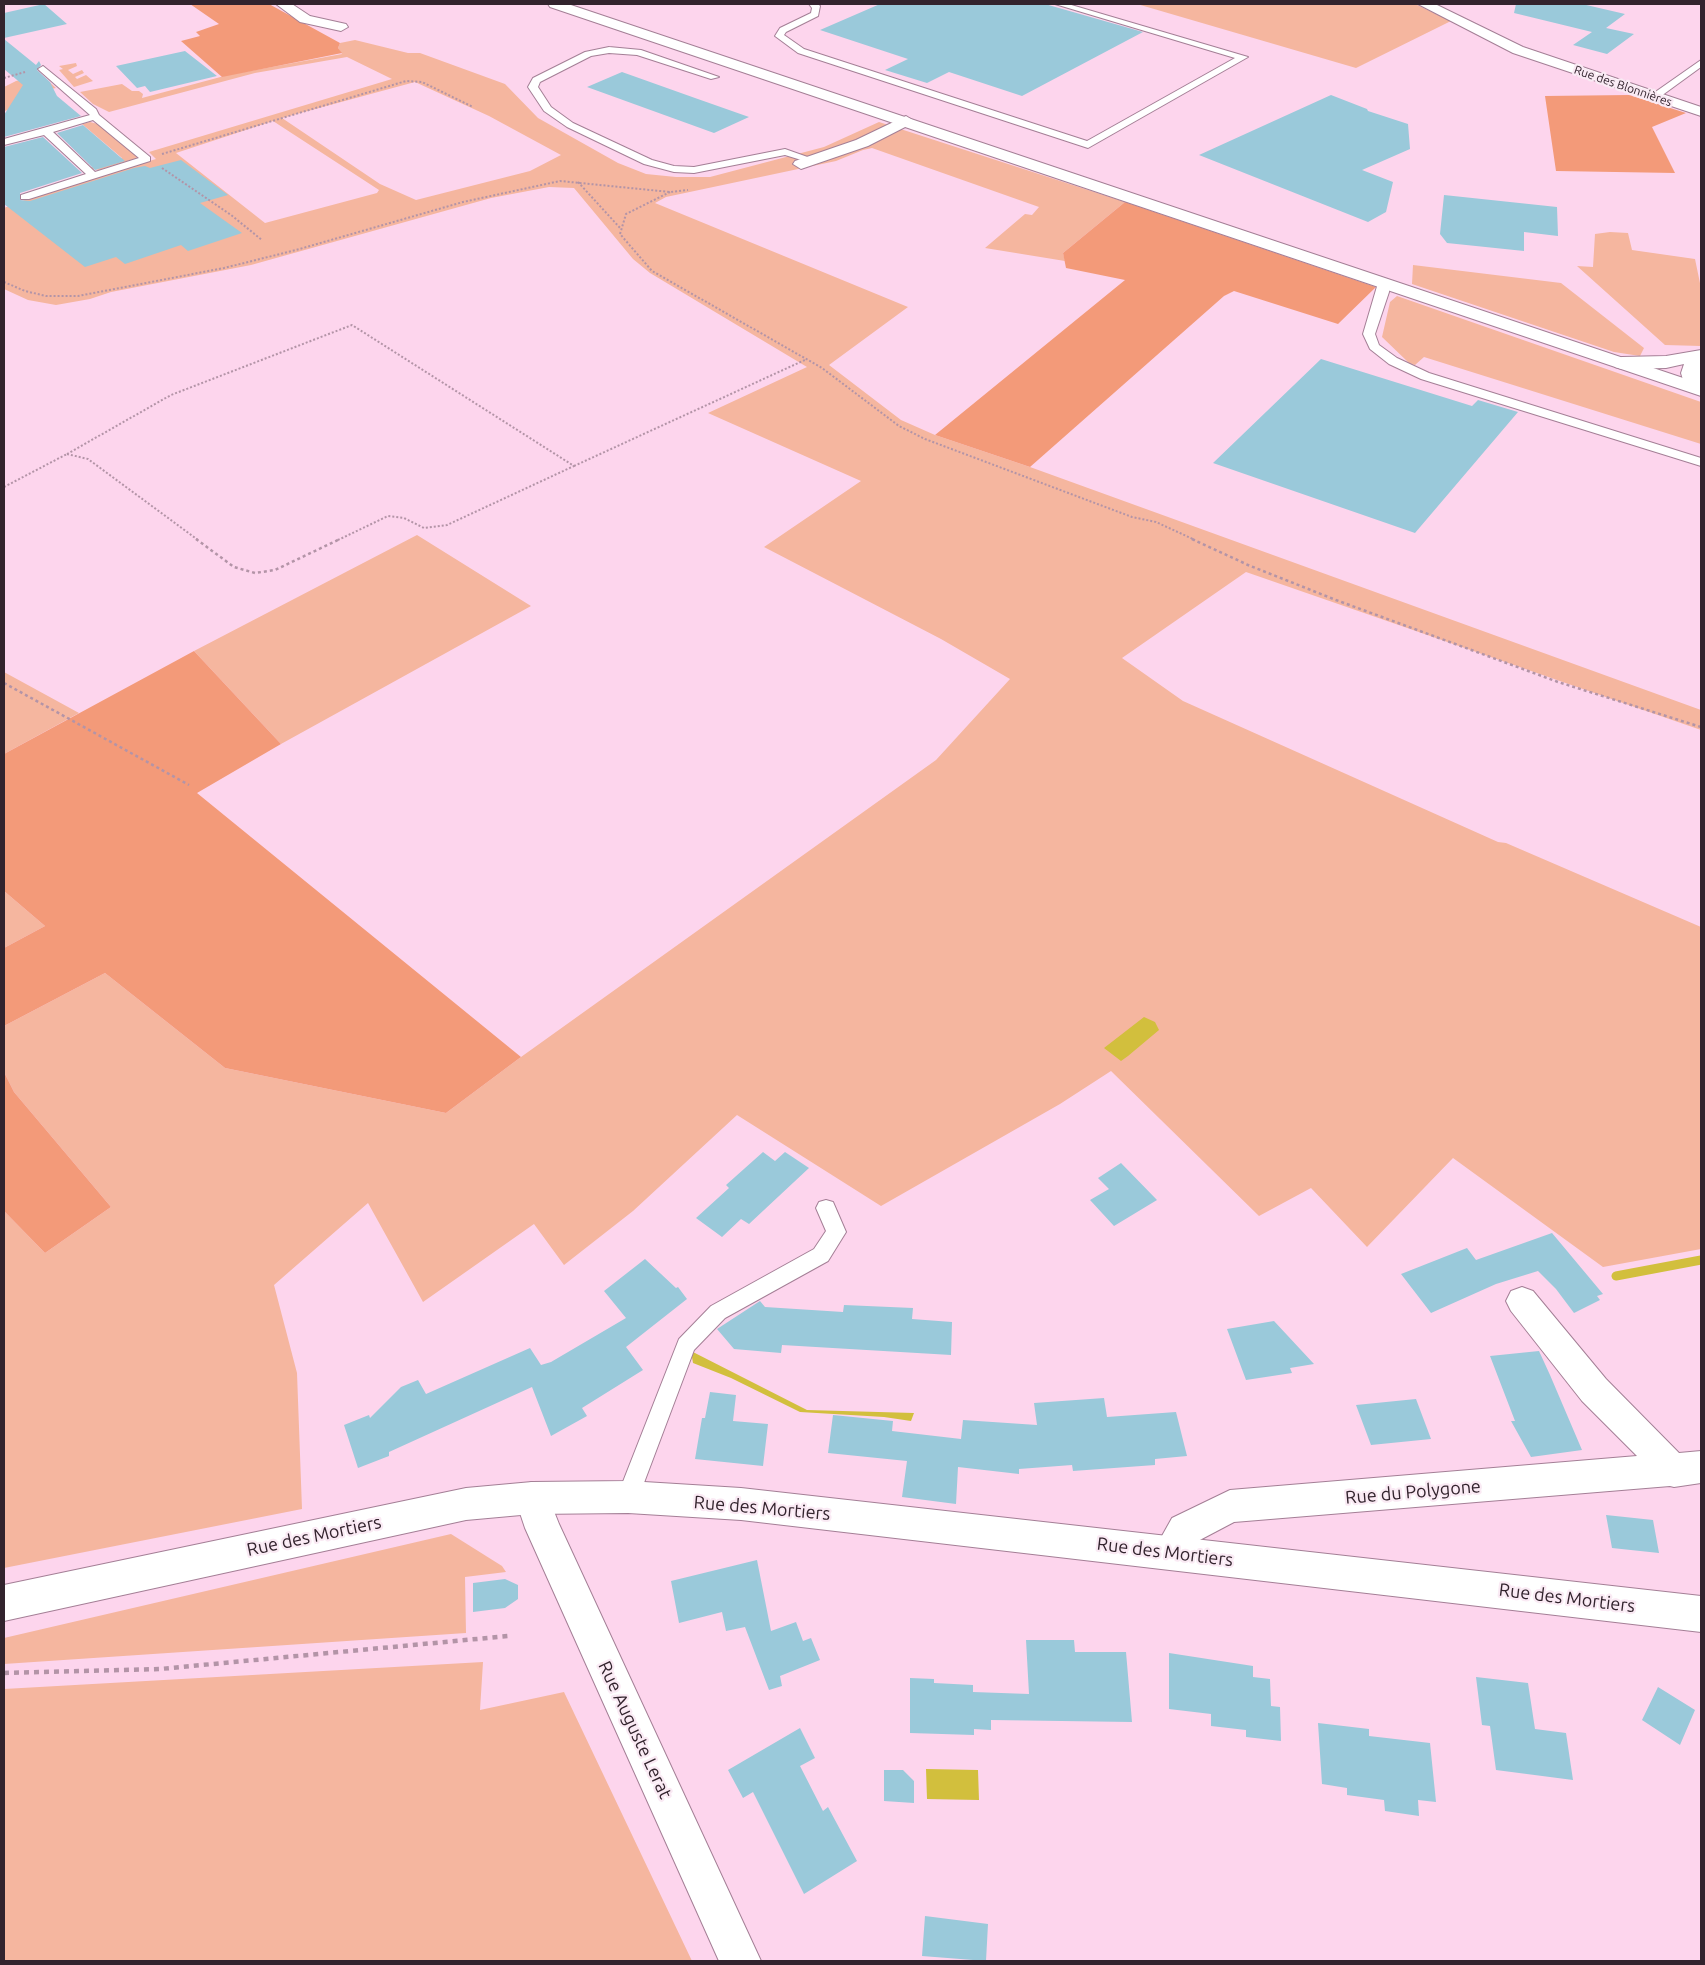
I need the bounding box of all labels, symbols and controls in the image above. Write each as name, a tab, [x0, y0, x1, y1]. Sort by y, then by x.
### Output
street label: Rue des Blonnières	[1572, 62, 1674, 110]
street label: Rue du Polygone	[1344, 1475, 1482, 1509]
street label: Rue des Mortiers	[693, 1491, 831, 1525]
street label: Rue des Mortiers	[245, 1511, 383, 1561]
street label: Rue des Mortiers	[1096, 1533, 1234, 1571]
street label: Rue des Mortiers	[1498, 1579, 1636, 1617]
street label: Rue Auguste Lerat	[594, 1658, 676, 1802]

